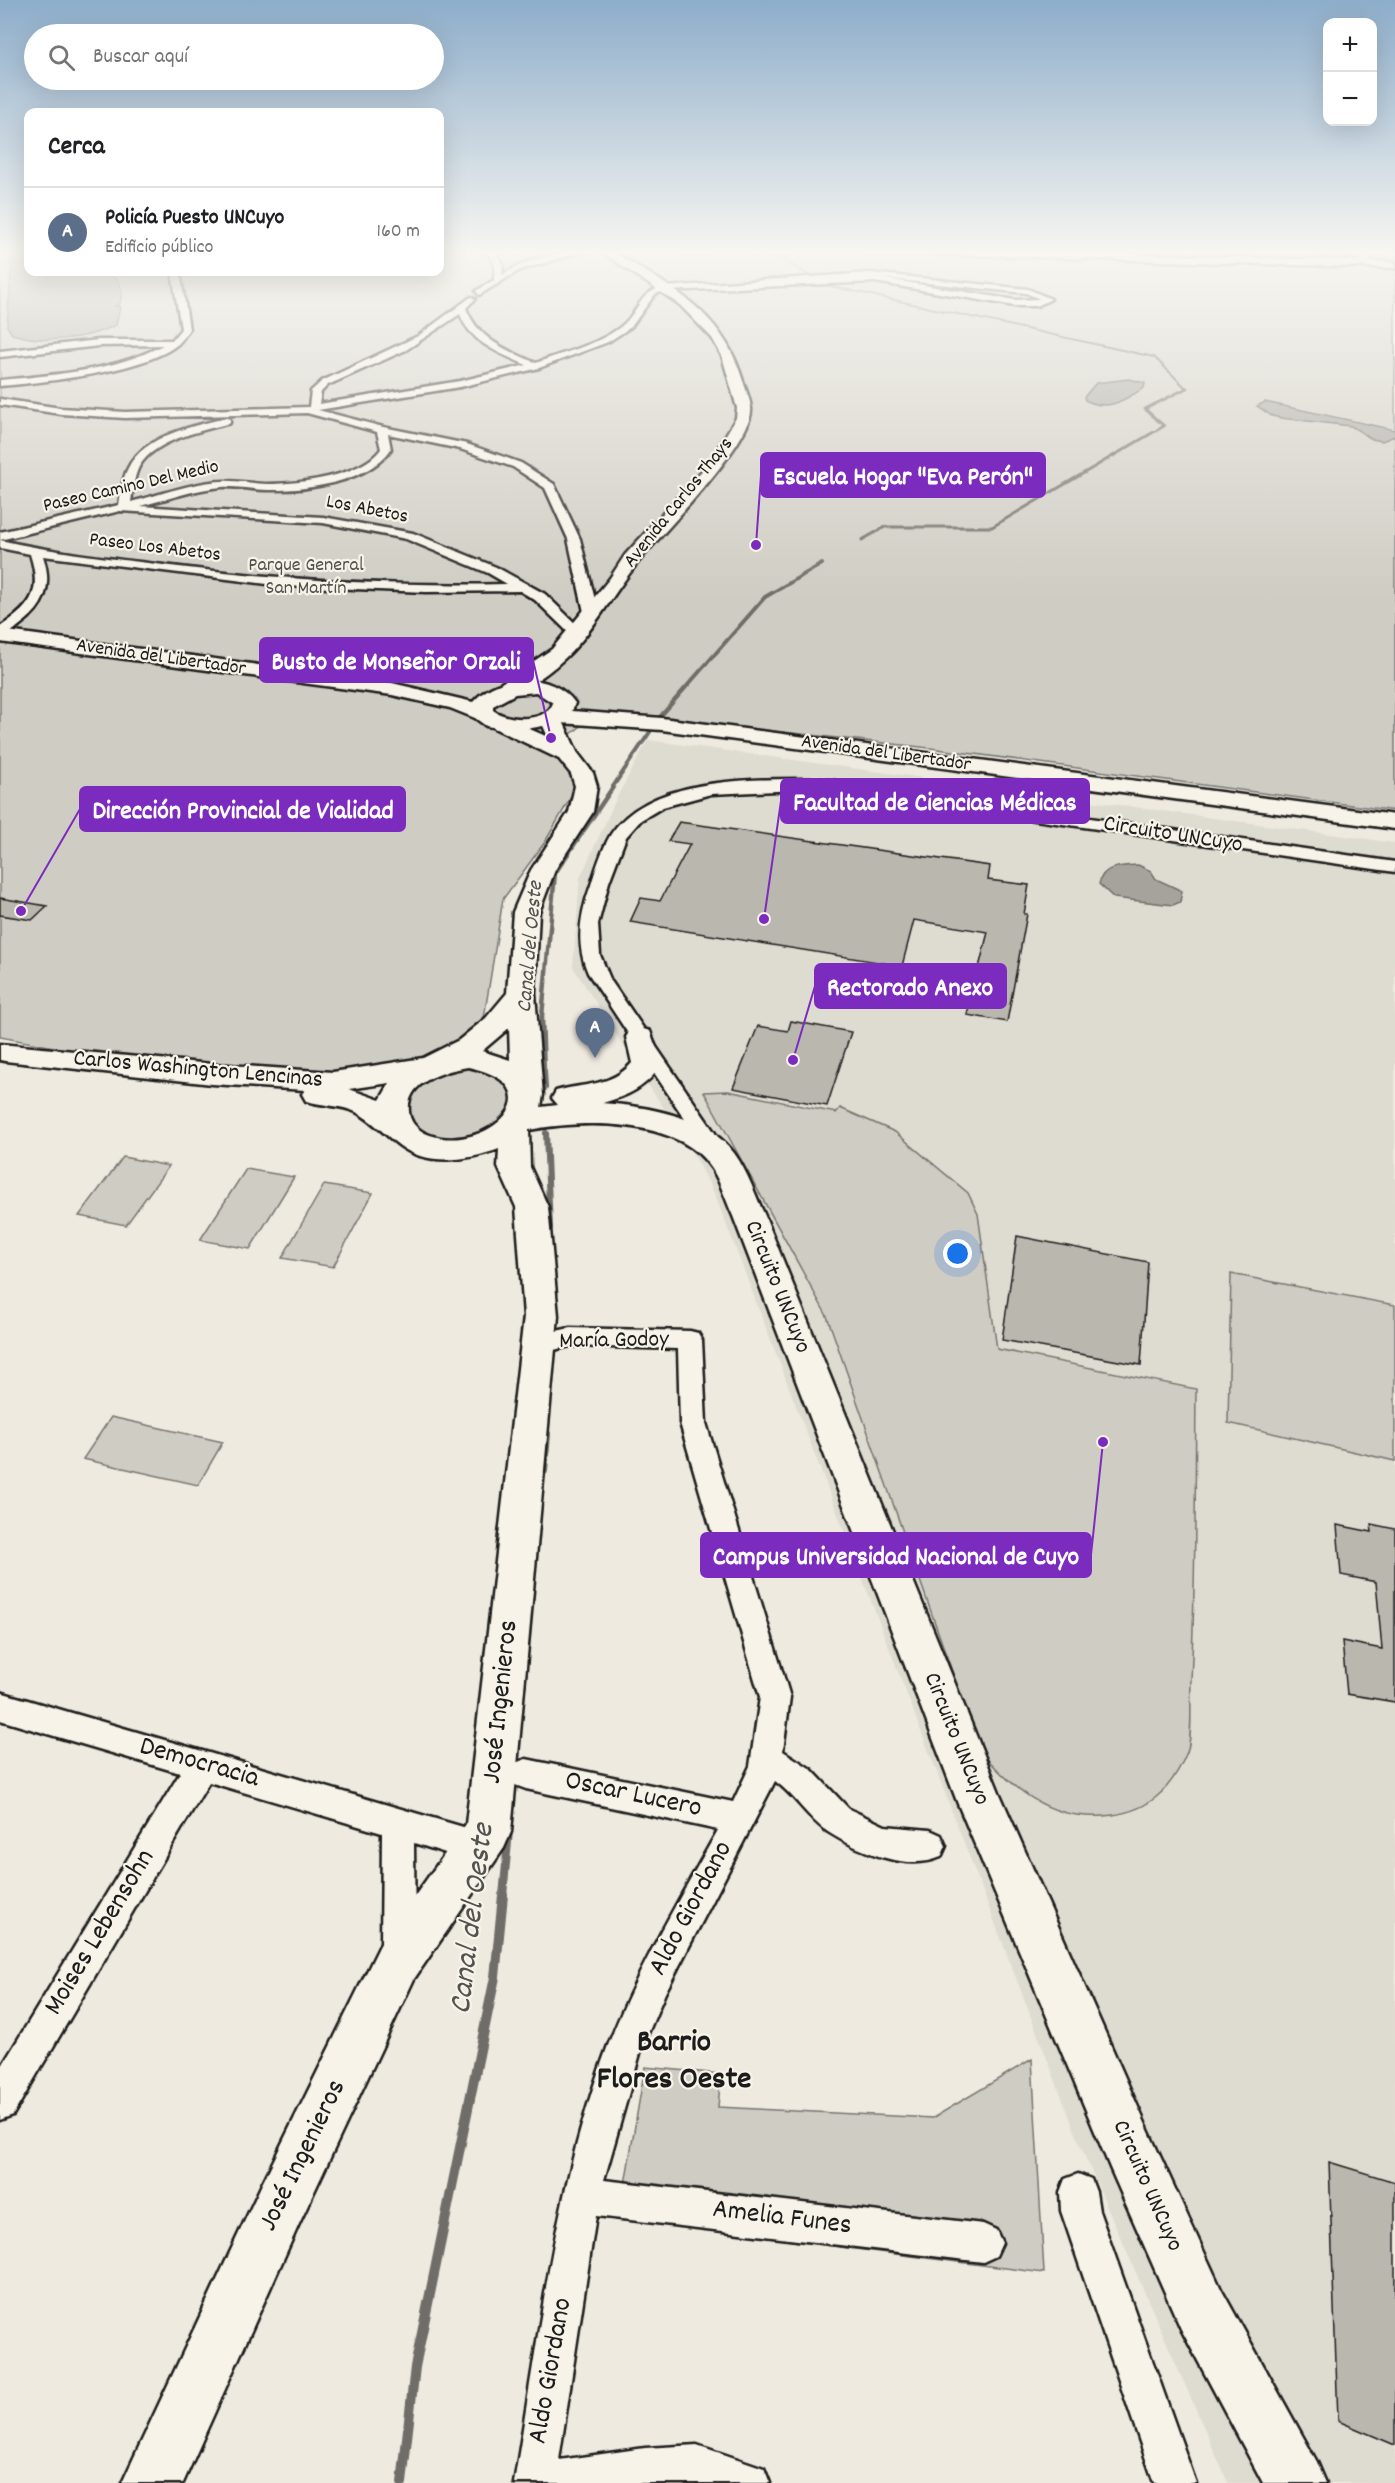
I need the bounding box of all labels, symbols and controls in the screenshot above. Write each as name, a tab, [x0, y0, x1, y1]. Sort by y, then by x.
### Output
map controls	[1323, 18, 1377, 126]
button: +	[1323, 18, 1377, 72]
search box	[24, 24, 444, 90]
icon: search	[45, 41, 78, 74]
text: Buscar aquí	[93, 42, 188, 73]
button: −	[1323, 72, 1377, 126]
text: Cerca	[48, 129, 105, 166]
text: Policía Puesto UNCuyo	[105, 203, 284, 234]
text: A	[62, 218, 73, 246]
text: 160 m	[377, 218, 420, 246]
text: Edificio público	[105, 234, 213, 262]
street label: Avenida Carlos Thays	[618, 432, 740, 574]
street label: Paseo Camino Del Medio	[40, 453, 222, 521]
callout: Escuela Hogar "Eva Perón"	[761, 453, 1045, 497]
text: Escuela Hogar "Eva Perón"	[773, 460, 1033, 497]
street label: Los Abetos	[324, 488, 410, 532]
street label: Paseo Los Abetos	[88, 526, 222, 570]
park label: Parque General San Martín	[248, 552, 364, 603]
street label: Avenida del Libertador	[74, 632, 248, 684]
callout: Busto de Monseñor Orzali	[260, 638, 533, 682]
text: Busto de Monseñor Orzali	[271, 645, 521, 682]
street label: Avenida del Libertador	[799, 728, 973, 780]
callout: Facultad de Ciencias Médicas	[781, 779, 1089, 823]
text: Facultad de Ciencias Médicas	[793, 786, 1077, 823]
callout: Dirección Provincial de Vialidad	[80, 787, 405, 831]
text: Dirección Provincial de Vialidad	[92, 794, 394, 831]
street label: Circuito UNCuyo	[1101, 807, 1245, 863]
water label: Canal del Oeste	[510, 879, 552, 1014]
callout: Rectorado Anexo	[815, 964, 1006, 1008]
text: Rectorado Anexo	[827, 971, 993, 1008]
pin: A	[576, 1008, 614, 1058]
street label: Carlos Washington Lencinas	[72, 1042, 324, 1098]
street label: Circuito UNCuyo	[735, 1215, 819, 1359]
your location	[943, 1239, 972, 1268]
street label: María Godoy	[559, 1323, 670, 1359]
callout: Campus Universidad Nacional de Cuyo	[701, 1533, 1091, 1577]
text: Campus Universidad Nacional de Cuyo	[713, 1540, 1080, 1577]
street label: José Ingenieros	[474, 1618, 530, 1786]
street label: Circuito UNCuyo	[914, 1667, 998, 1811]
street label: Democracia	[134, 1728, 264, 1800]
street label: Oscar Lucero	[561, 1762, 705, 1830]
water label: Canal del Oeste	[440, 1819, 509, 2017]
street label: Aldo Giordano	[640, 1834, 744, 1984]
street label: Moises Lebensohn	[36, 1842, 166, 2024]
district label: Barrio Flores Oeste	[597, 2021, 751, 2104]
street label: José Ingenieros	[250, 2073, 358, 2239]
street label: Circuito UNCuyo	[1103, 2115, 1191, 2257]
street label: Amelia Funes	[710, 2191, 854, 2247]
street label: Aldo Giordano	[519, 2295, 585, 2447]

